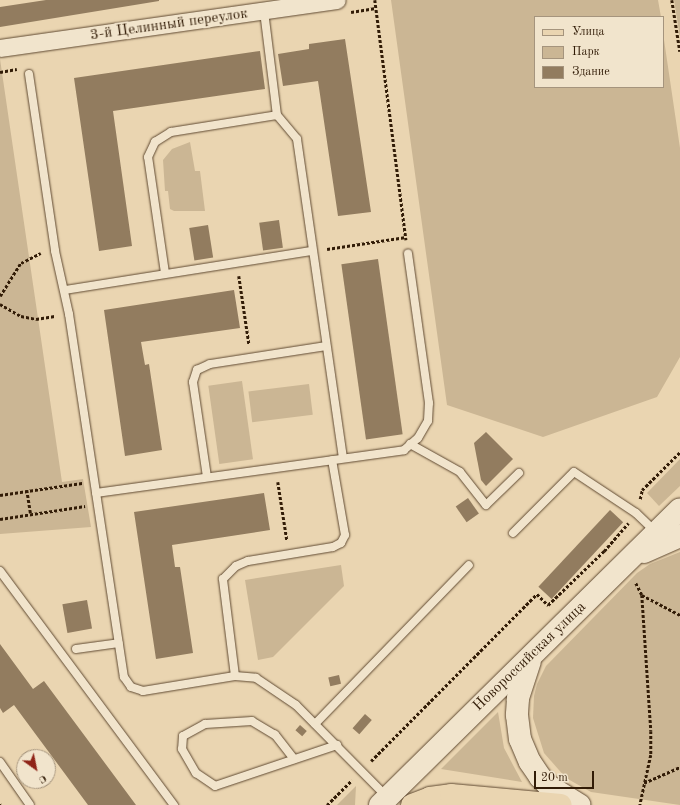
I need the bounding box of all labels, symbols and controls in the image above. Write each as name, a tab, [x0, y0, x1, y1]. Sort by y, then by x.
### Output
street label: 3-й Целинный переулок	[89, 5, 249, 45]
legend	[534, 16, 664, 88]
text: Улица	[572, 26, 605, 38]
text: Парк	[572, 46, 600, 58]
text: Здание	[572, 66, 610, 78]
street label: Новороссийская улица	[470, 598, 590, 716]
north arrow	[16, 749, 56, 789]
scale bar	[536, 763, 596, 789]
text: С	[36, 772, 48, 785]
text: 20 m	[541, 772, 568, 784]

